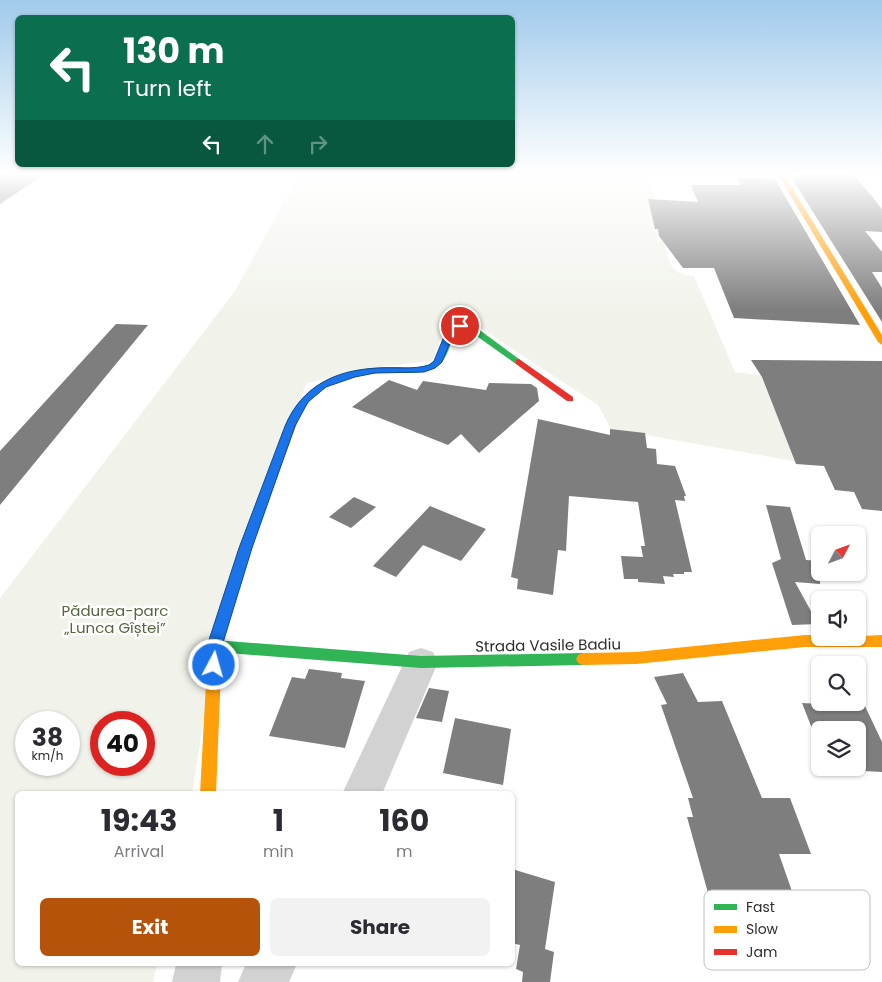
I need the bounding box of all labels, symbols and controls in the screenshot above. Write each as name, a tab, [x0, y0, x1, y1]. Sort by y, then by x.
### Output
text: 130 m	[123, 26, 225, 75]
icon: left	[40, 35, 105, 100]
text: Turn left	[123, 73, 211, 104]
icon: left	[198, 130, 226, 158]
icon: ahead	[251, 130, 279, 158]
icon: right	[304, 130, 332, 158]
pin	[439, 305, 481, 347]
icon: arrive	[446, 312, 474, 340]
north arrow	[811, 526, 866, 581]
map controls	[811, 526, 866, 776]
button: sound	[811, 591, 866, 646]
park label: Pădurea-parc „Lunca Gîștei”	[62, 600, 168, 638]
street label: Strada Vasile Badiu	[475, 633, 621, 657]
position arrow	[187, 638, 239, 690]
button: search	[811, 656, 866, 711]
speed limit sign: 40	[90, 711, 155, 776]
text: 38	[32, 720, 63, 755]
button: layers	[811, 721, 866, 776]
text: km/h	[32, 747, 63, 764]
text: 19:43	[101, 799, 177, 842]
text: 1	[273, 799, 284, 842]
text: 160	[379, 799, 429, 842]
text: Arrival	[114, 840, 164, 863]
text: min	[263, 840, 294, 863]
text: m	[396, 840, 413, 863]
legend	[704, 890, 870, 970]
text: Fast	[746, 897, 775, 917]
button: Exit	[40, 898, 260, 956]
button: Share	[270, 898, 490, 956]
text: Slow	[746, 919, 779, 939]
text: Jam	[746, 942, 777, 962]

